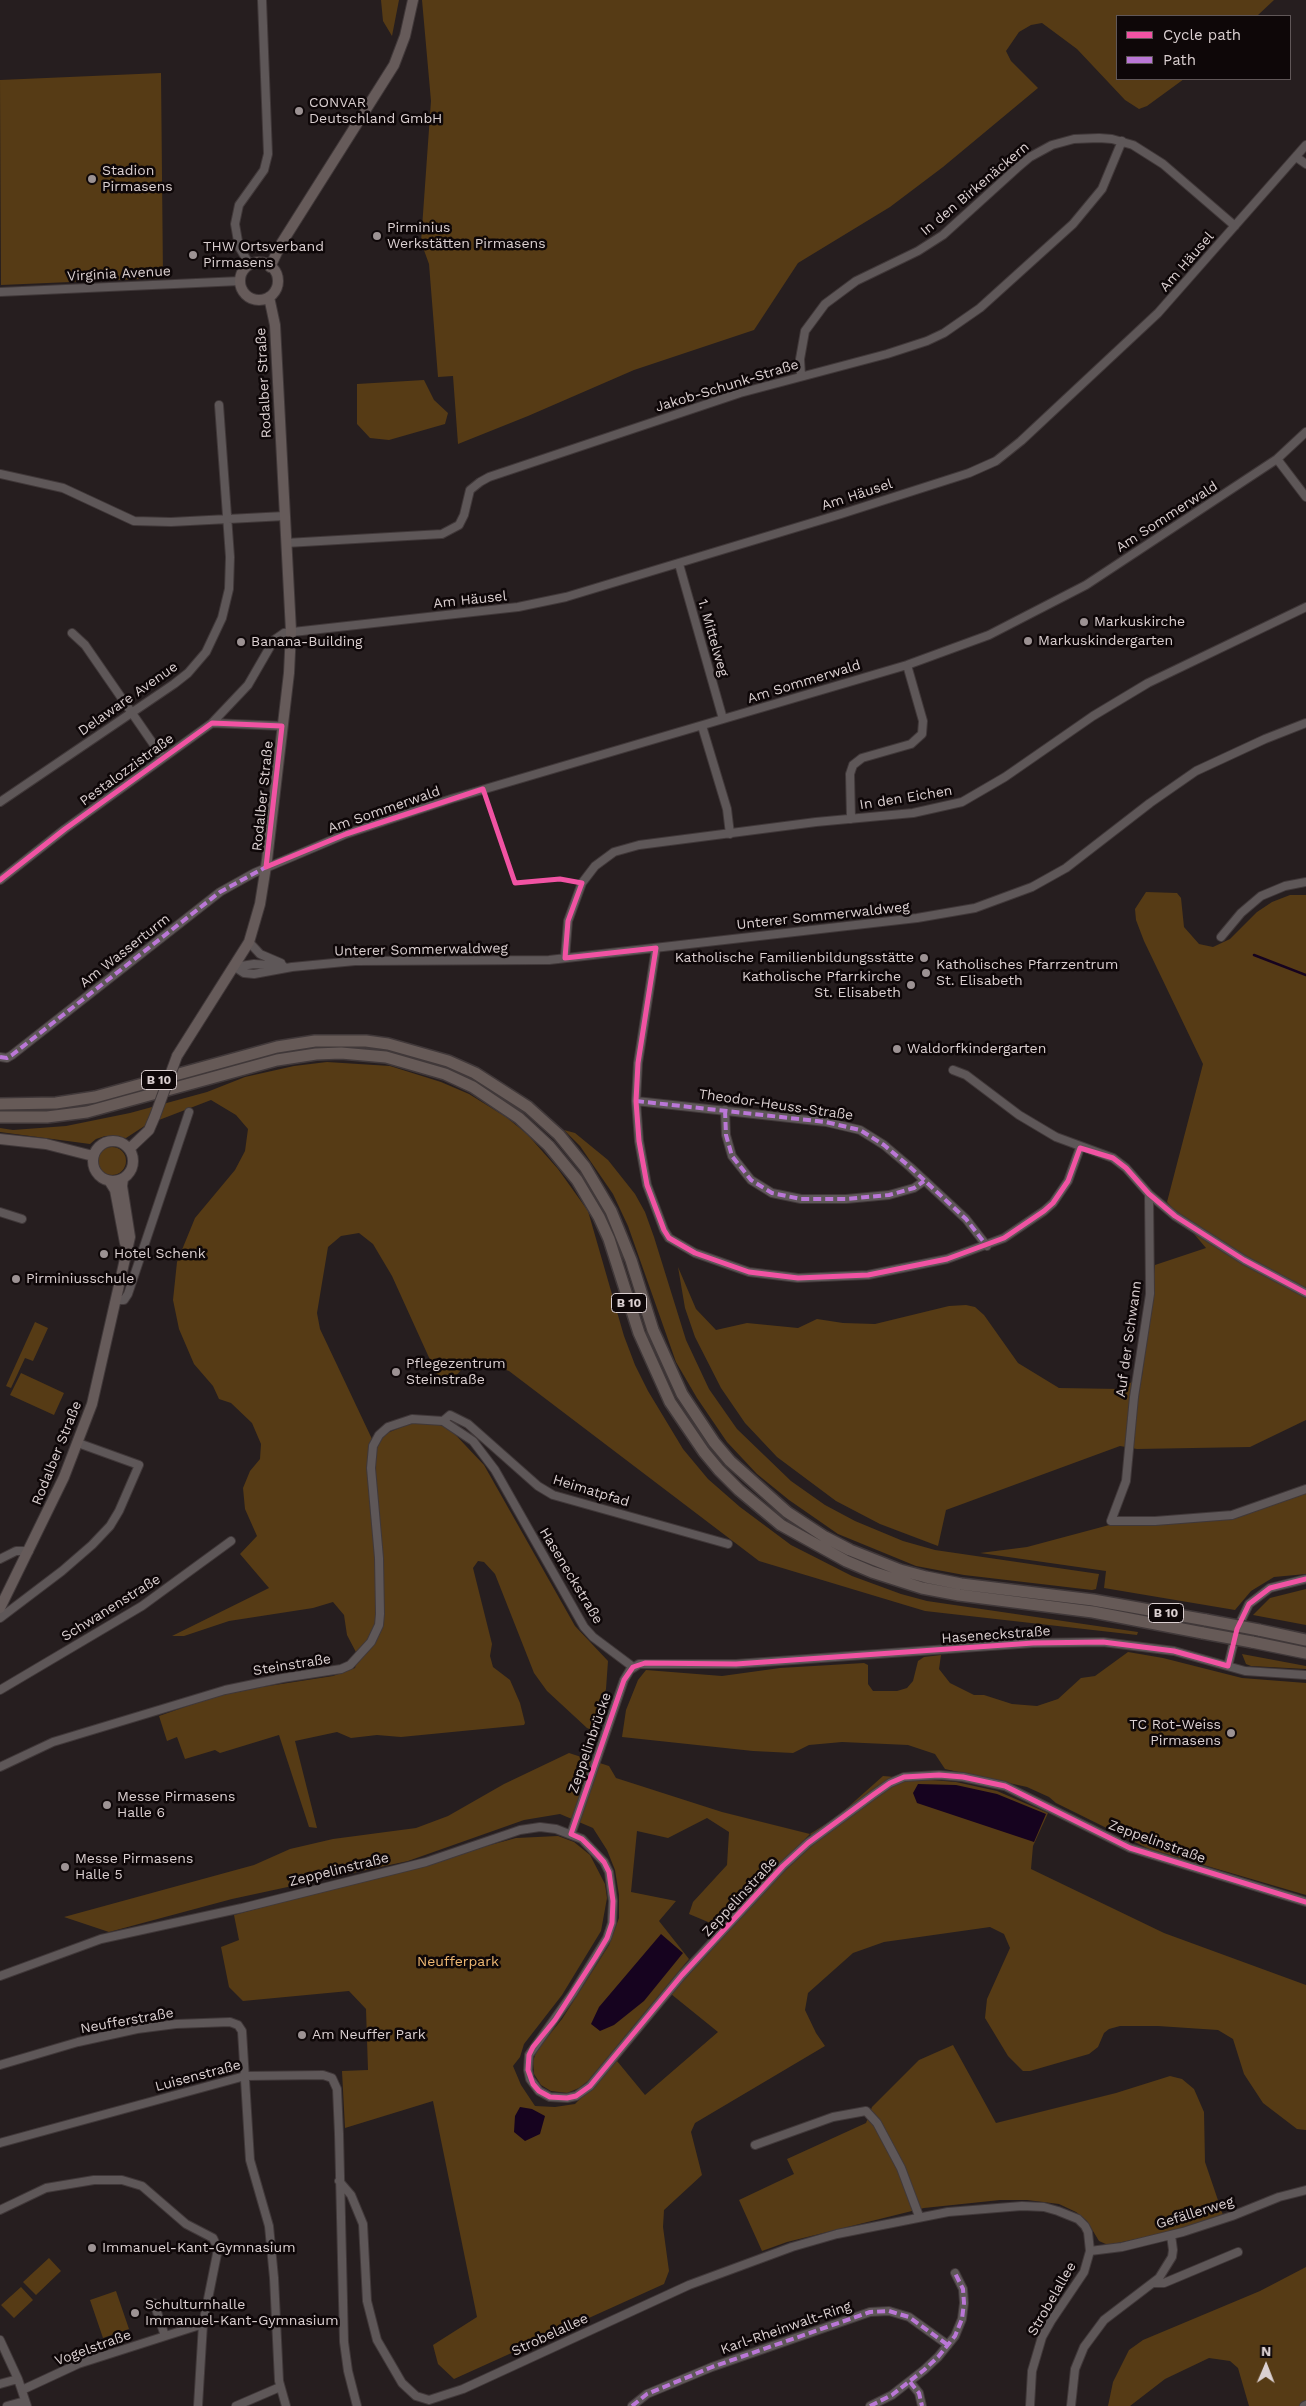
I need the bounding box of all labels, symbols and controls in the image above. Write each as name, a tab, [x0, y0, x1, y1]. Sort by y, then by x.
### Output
legend	[1116, 15, 1291, 80]
text: Cycle path	[1163, 26, 1241, 44]
text: Path	[1163, 51, 1196, 69]
place label: CONVAR Deutschland GmbH	[309, 95, 442, 128]
marker: CONVAR Deutschland GmbH	[293, 105, 305, 117]
street label: In den Birkenäckern	[917, 139, 1033, 239]
place label: Stadion Pirmasens	[102, 163, 173, 196]
marker: Stadion Pirmasens	[86, 173, 98, 185]
place label: Pirminius Werkstätten Pirmasens	[387, 220, 546, 252]
street label: Am Häusel	[1156, 229, 1218, 295]
marker: Pirminius Werkstätten Pirmasens	[371, 230, 383, 242]
place label: THW Ortsverband Pirmasens	[203, 239, 324, 272]
marker: THW Ortsverband Pirmasens	[187, 249, 199, 261]
street label: Virginia Avenue	[67, 263, 171, 285]
street label: Rodalber Straße	[253, 327, 275, 439]
street label: Jakob-Schunk-Straße	[653, 356, 801, 416]
street label: Am Häusel	[819, 476, 895, 514]
street label: Am Sommerwald	[1113, 478, 1221, 556]
street label: Am Häusel	[432, 588, 508, 612]
street label: 1. Mittelweg	[694, 597, 732, 679]
place label: Markuskirche	[1094, 614, 1185, 630]
marker: Markuskirche	[1078, 616, 1090, 628]
place label: Markuskindergarten	[1038, 633, 1173, 649]
place label: Banana-Building	[251, 634, 363, 650]
marker: Markuskindergarten	[1022, 635, 1034, 647]
marker: Banana-Building	[235, 636, 247, 648]
street label: Am Sommerwald	[745, 657, 863, 707]
street label: Delaware Avenue	[75, 658, 181, 740]
street label: Pestalozzistraße	[77, 730, 177, 810]
street label: Rodalber Straße	[249, 740, 277, 852]
street label: In den Eichen	[858, 782, 954, 814]
street label: Am Sommerwald	[326, 783, 442, 837]
street label: Unterer Sommerwaldweg	[736, 899, 910, 933]
street label: Am Wasserturm	[77, 911, 173, 991]
street label: Unterer Sommerwaldweg	[334, 940, 508, 960]
place label: Katholische Familienbildungsstätte	[675, 950, 914, 966]
marker: Katholische Familienbildungsstätte	[918, 952, 930, 964]
place label: Katholisches Pfarrzentrum St. Elisabeth	[936, 957, 1118, 990]
marker: Katholisches Pfarrzentrum St. Elisabeth	[920, 967, 932, 979]
place label: Katholische Pfarrkirche St. Elisabeth	[742, 969, 901, 1002]
marker: Katholische Pfarrkirche St. Elisabeth	[905, 979, 917, 991]
place label: Waldorfkindergarten	[907, 1041, 1046, 1057]
marker: Waldorfkindergarten	[891, 1043, 903, 1055]
road number: B 10	[142, 1070, 176, 1090]
street label: Theodor-Heuss-Straße	[698, 1086, 854, 1124]
place label: Hotel Schenk	[114, 1246, 206, 1262]
marker: Hotel Schenk	[98, 1248, 110, 1260]
place label: Pirminiusschule	[26, 1271, 134, 1287]
marker: Pirminiusschule	[10, 1273, 22, 1285]
street label: Auf der Schwann	[1113, 1280, 1145, 1398]
road number: B 10	[612, 1294, 646, 1312]
place label: Pflegezentrum Steinstraße	[406, 1356, 505, 1388]
marker: Pflegezentrum Steinstraße	[390, 1366, 402, 1378]
street label: Rodalber Straße	[28, 1398, 86, 1508]
street label: Heimatpfad	[551, 1471, 631, 1511]
street label: Haseneckstraße	[536, 1525, 606, 1627]
street label: Schwanenstraße	[58, 1571, 164, 1645]
road number: B 10	[1148, 1604, 1184, 1622]
street label: Haseneckstraße	[941, 1623, 1051, 1647]
street label: Steinstraße	[252, 1651, 332, 1679]
street label: Zeppelinbrücke	[565, 1690, 615, 1796]
place label: TC Rot-Weiss Pirmasens	[1129, 1717, 1221, 1750]
marker: TC Rot-Weiss Pirmasens	[1225, 1727, 1237, 1739]
place label: Messe Pirmasens Halle 6	[117, 1789, 235, 1821]
marker: Messe Pirmasens Halle 6	[101, 1799, 113, 1811]
street label: Zeppelinstraße	[1106, 1817, 1208, 1867]
street label: Zeppelinstraße	[287, 1849, 391, 1891]
place label: Messe Pirmasens Halle 5	[75, 1851, 193, 1884]
street label: Zeppelinstraße	[699, 1854, 781, 1940]
marker: Messe Pirmasens Halle 5	[59, 1861, 71, 1873]
park label: Neufferpark	[417, 1954, 499, 1970]
street label: Neufferstraße	[79, 2005, 175, 2037]
place label: Am Neuffer Park	[312, 2027, 426, 2043]
marker: Am Neuffer Park	[296, 2029, 308, 2041]
street label: Luisenstraße	[153, 2056, 243, 2096]
street label: Gefällerweg	[1154, 2193, 1236, 2233]
place label: Immanuel-Kant-Gymnasium	[102, 2240, 295, 2256]
marker: Immanuel-Kant-Gymnasium	[86, 2242, 98, 2254]
street label: Strobelallee	[1024, 2259, 1080, 2339]
place label: Schulturnhalle Immanuel-Kant-Gymnasium	[145, 2297, 338, 2330]
street label: Karl-Rheinwalt-Ring	[718, 2298, 854, 2358]
marker: Schulturnhalle Immanuel-Kant-Gymnasium	[129, 2307, 141, 2319]
street label: Strobelallee	[509, 2310, 591, 2360]
street label: Vogelstraße	[53, 2326, 133, 2370]
north arrow	[1241, 2341, 1291, 2391]
text: N	[1261, 2343, 1272, 2359]

